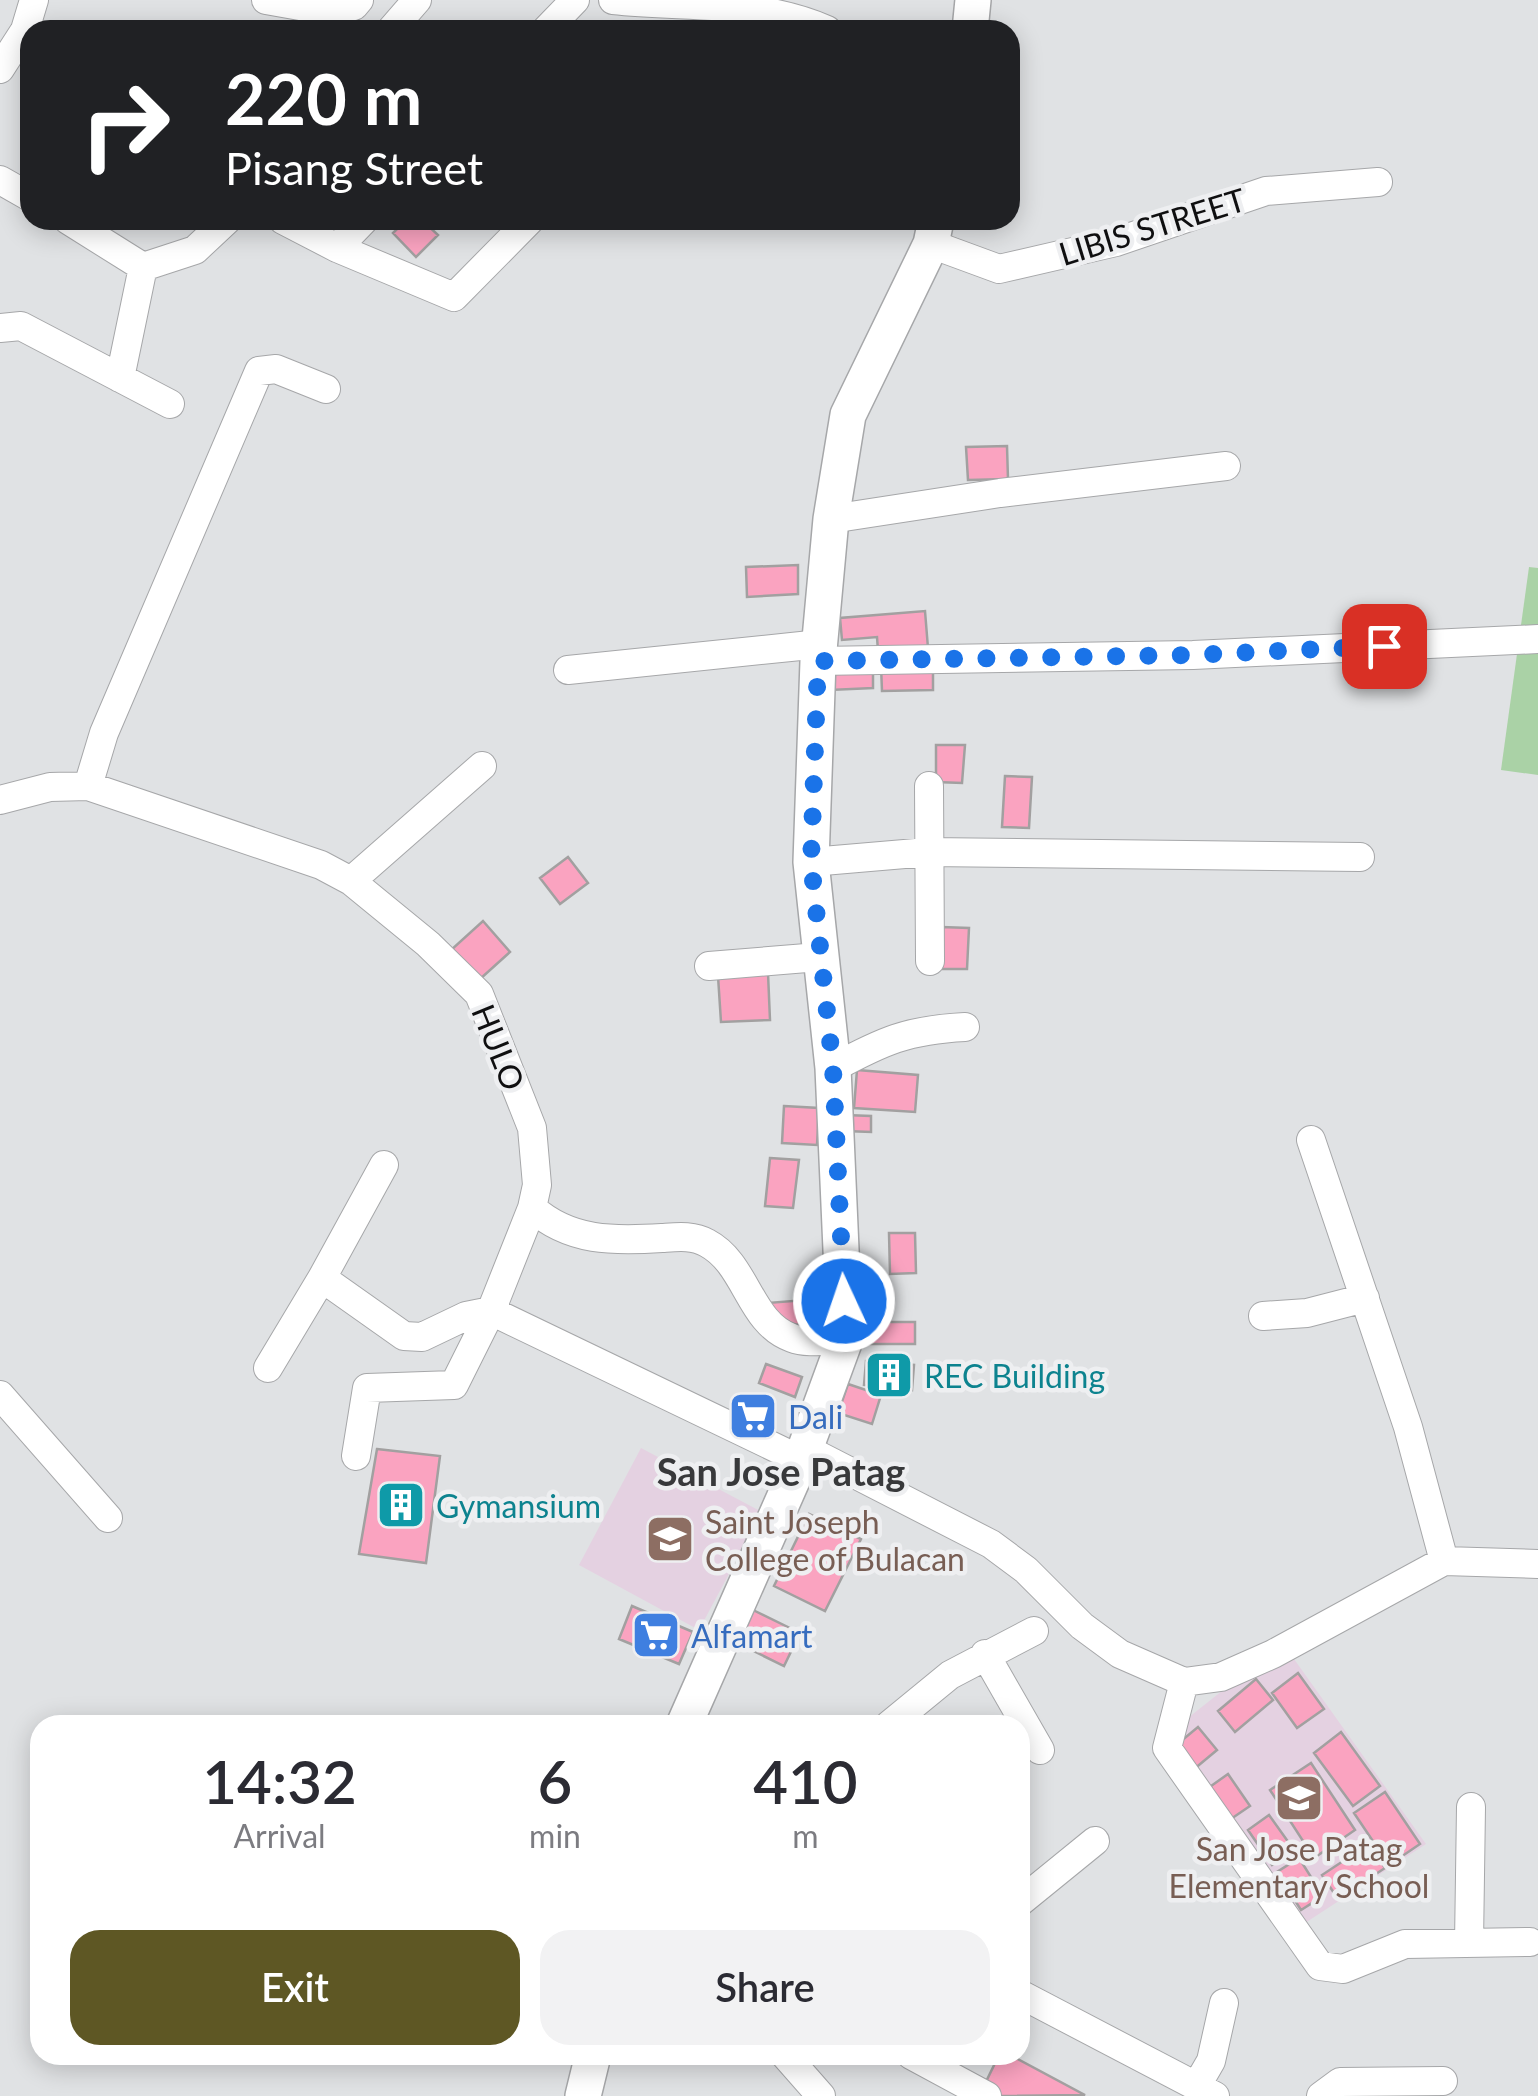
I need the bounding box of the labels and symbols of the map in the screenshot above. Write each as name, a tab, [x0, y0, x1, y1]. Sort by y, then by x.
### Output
street label: LIBIS STREET	[1054, 179, 1250, 273]
pin	[1342, 604, 1427, 689]
street label: HULO	[464, 998, 534, 1096]
position arrow	[792, 1249, 896, 1353]
building icon: REC Building	[863, 1349, 915, 1401]
place label: REC Building	[924, 1356, 1105, 1395]
supermarket icon: Dali	[727, 1390, 779, 1442]
place label: Dali	[788, 1397, 843, 1436]
district label: San Jose Patag	[657, 1448, 905, 1494]
building icon: Gymansium	[375, 1479, 427, 1531]
place label: Gymansium	[436, 1486, 601, 1525]
place label: Saint Joseph College of Bulacan	[705, 1502, 965, 1578]
school or university icon: Saint Joseph College of Bulacan	[644, 1513, 696, 1565]
supermarket icon: Alfamart	[630, 1609, 682, 1661]
place label: Alfamart	[691, 1616, 813, 1655]
school or university icon: San Jose Patag Elementary School	[1273, 1772, 1325, 1824]
place label: San Jose Patag Elementary School	[1169, 1829, 1429, 1905]

